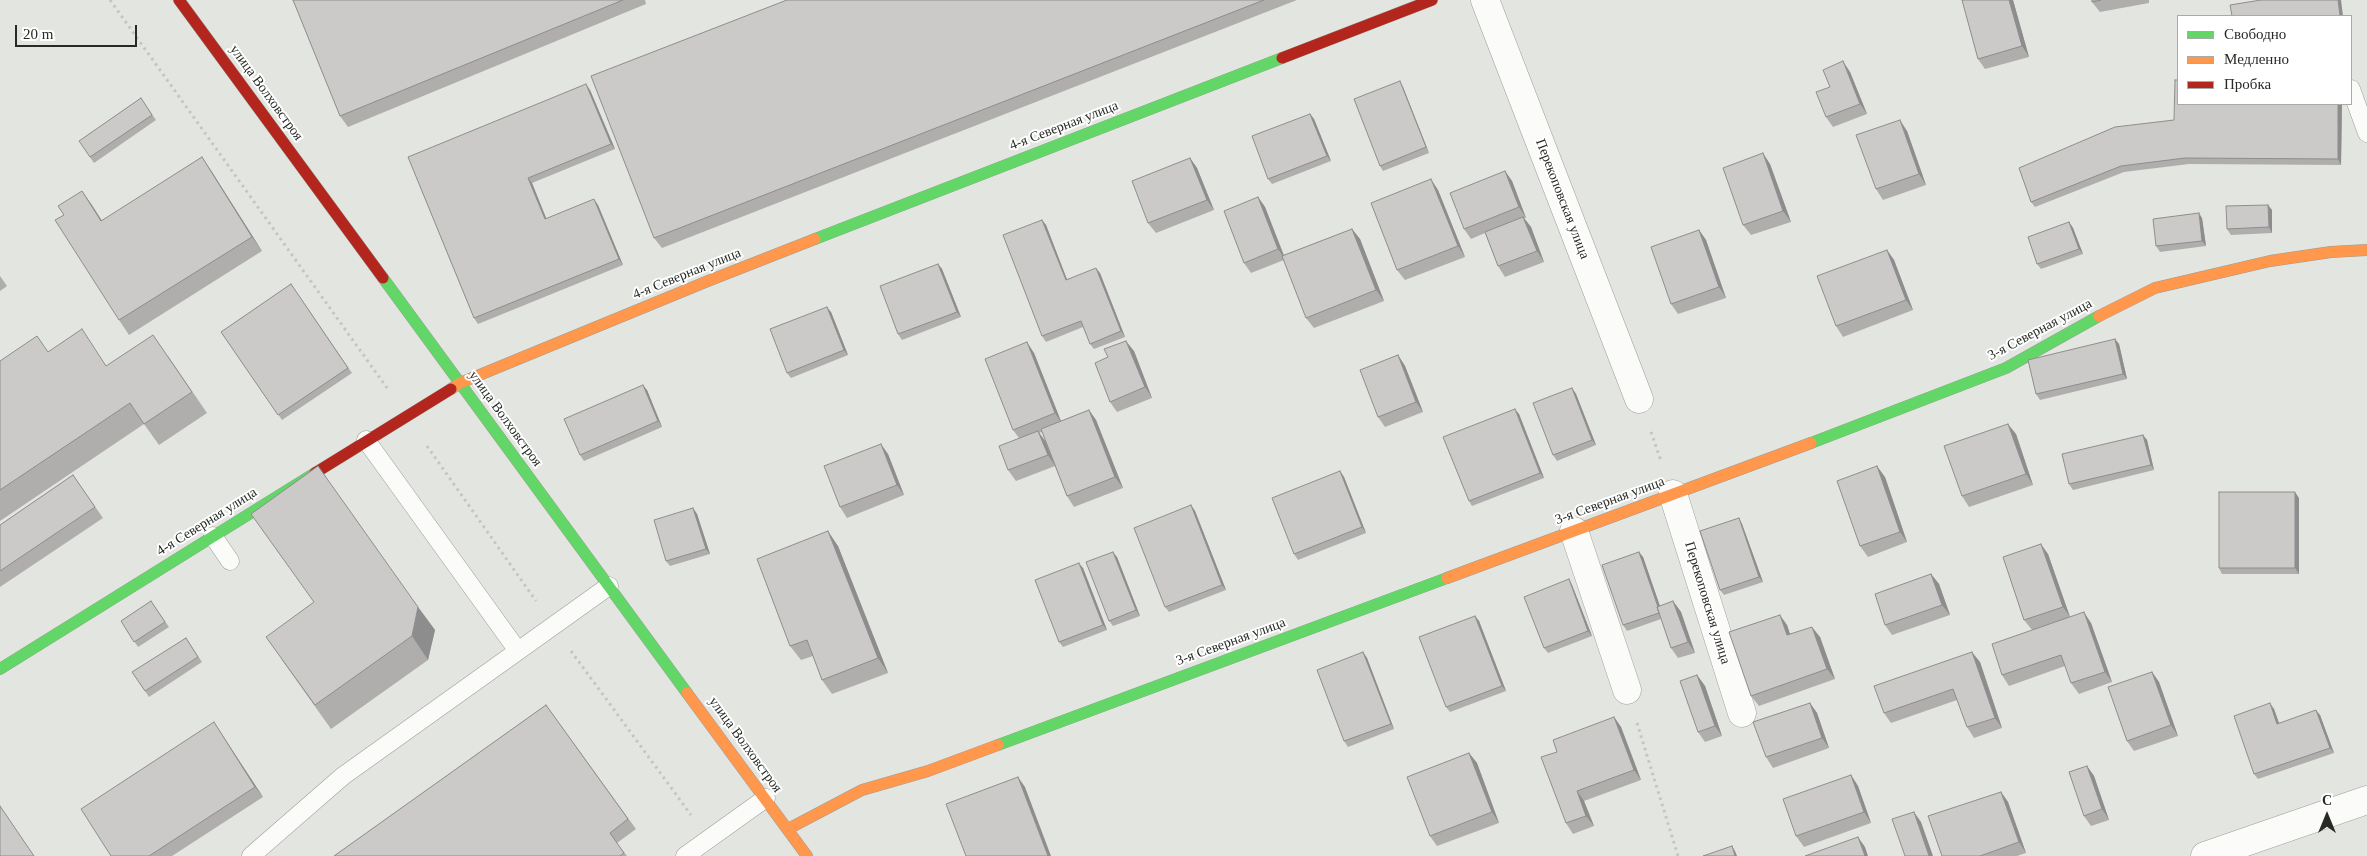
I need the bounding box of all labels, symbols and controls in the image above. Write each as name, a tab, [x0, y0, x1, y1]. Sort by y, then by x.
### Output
scale bar	[18, 15, 140, 47]
legend	[2177, 15, 2352, 105]
text: 20 m	[23, 26, 53, 42]
text: Свободно	[2224, 26, 2286, 42]
street label: улица Волховстроя	[226, 42, 306, 144]
text: Медленно	[2224, 51, 2289, 67]
text: Пробка	[2224, 76, 2271, 92]
street label: 4-я Северная улица	[1007, 98, 1121, 154]
street label: Перекоповская улица	[1531, 137, 1593, 261]
street label: 4-я Северная улица	[630, 245, 744, 303]
street label: 3-я Северная улица	[1985, 296, 2095, 364]
street label: улица Волховстроя	[465, 368, 545, 470]
street label: 3-я Северная улица	[1553, 473, 1667, 529]
street label: 4-я Северная улица	[154, 484, 260, 560]
street label: Перекоповская улица	[1680, 540, 1734, 666]
street label: 3-я Северная улица	[1174, 614, 1288, 670]
street label: улица Волховстроя	[705, 694, 785, 796]
north arrow	[2302, 791, 2352, 841]
text: С	[2322, 793, 2332, 808]

